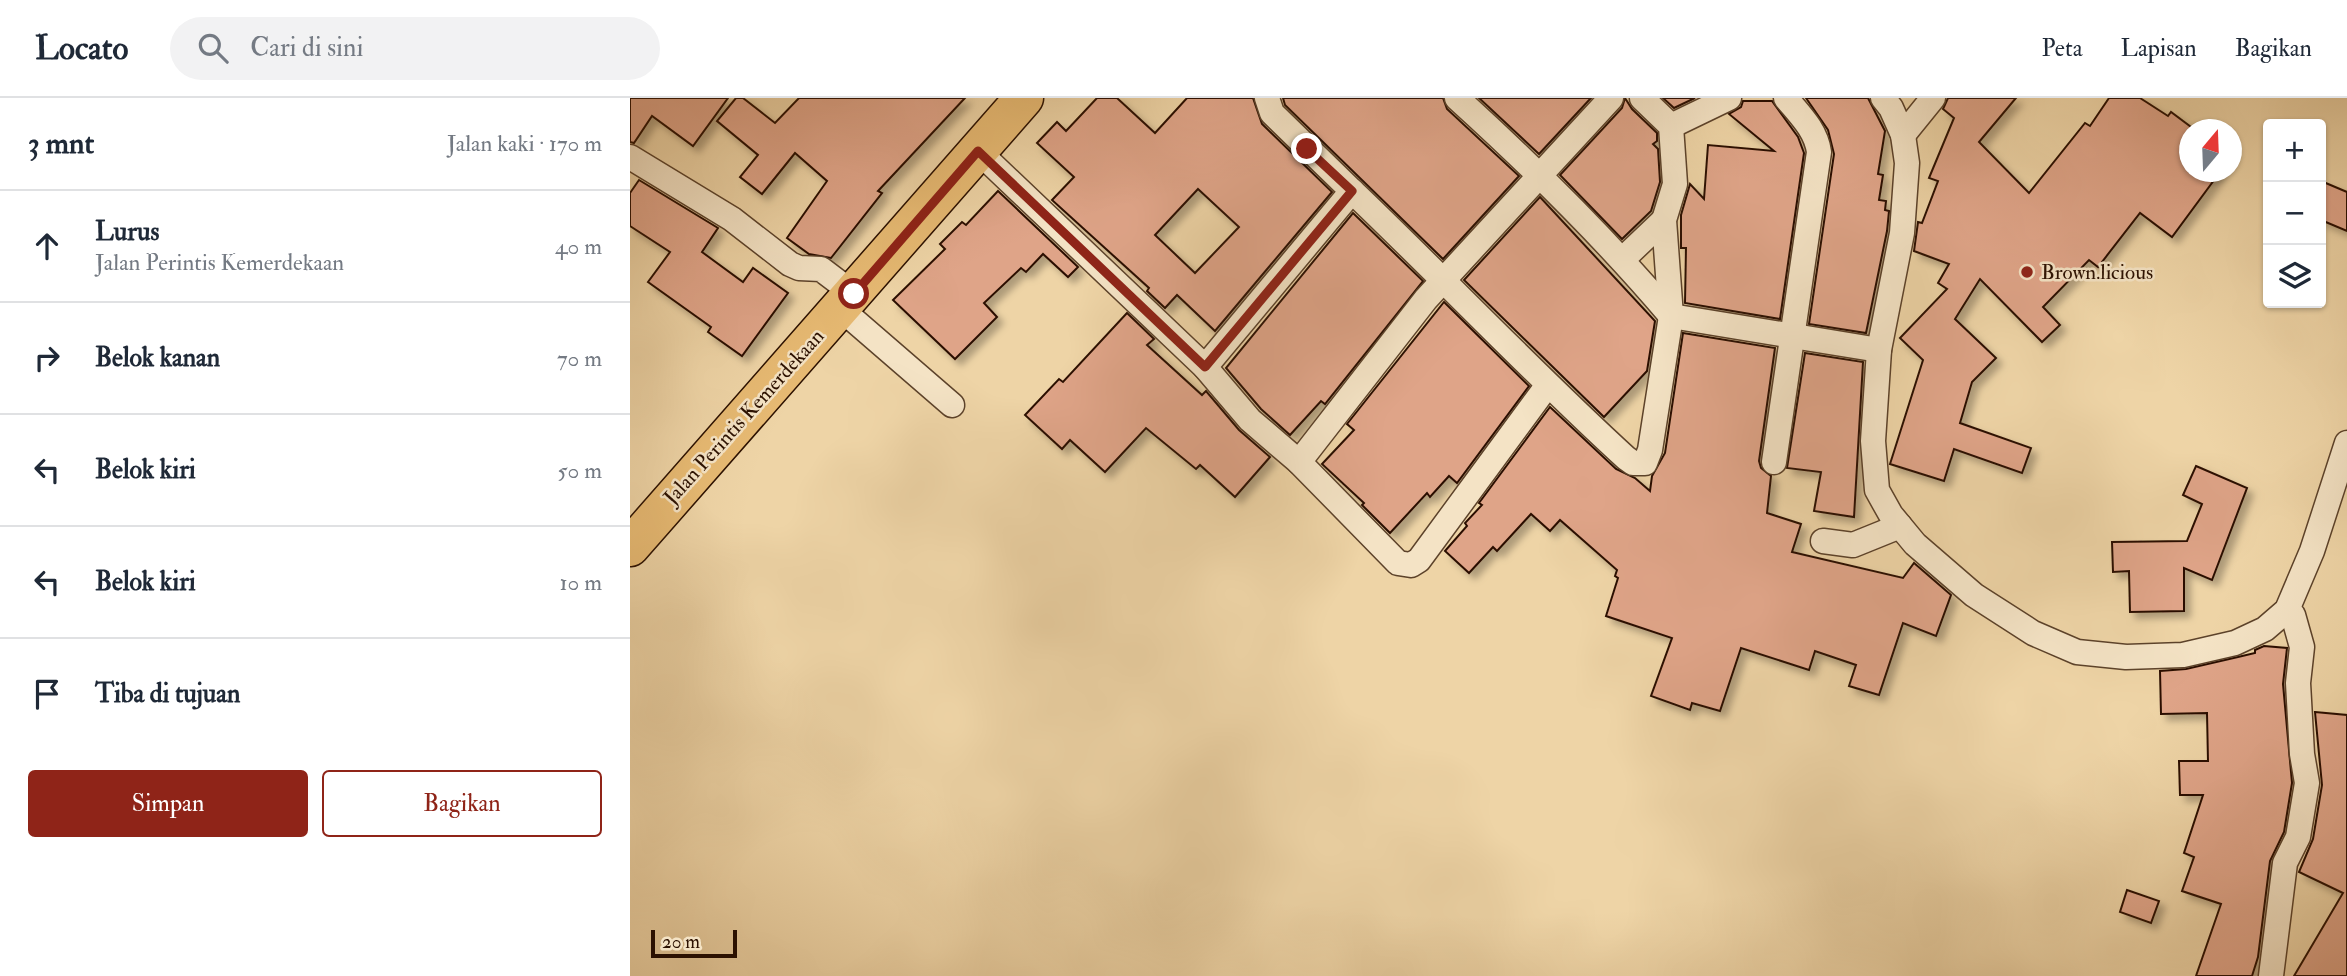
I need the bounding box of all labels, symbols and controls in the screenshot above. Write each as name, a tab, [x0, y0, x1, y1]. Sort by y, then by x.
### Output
search box	[170, 17, 660, 80]
text: Locato	[35, 28, 128, 69]
icon: search	[194, 29, 232, 67]
text: Cari di sini	[250, 32, 363, 64]
text: Peta	[2041, 33, 2083, 64]
text: Lapisan	[2121, 33, 2197, 64]
text: Bagikan	[2235, 33, 2312, 64]
north arrow	[2179, 119, 2242, 182]
map controls	[2263, 119, 2326, 308]
button: +	[2263, 119, 2326, 182]
text: 3 mnt	[28, 125, 94, 162]
text: Jalan kaki · 170 m	[447, 129, 602, 158]
route end	[1291, 133, 1322, 164]
button: −	[2263, 182, 2326, 245]
text: Lurus	[95, 216, 159, 248]
icon: ahead	[28, 227, 66, 265]
text: 40 m	[555, 232, 602, 261]
button: layers	[2263, 245, 2326, 308]
text: Jalan Perintis Kemerdekaan	[95, 248, 344, 277]
place label: Brown.licious	[2041, 259, 2153, 286]
marker: Brown.licious	[2019, 264, 2035, 280]
route start	[838, 278, 869, 309]
street label: Jalan Perintis Kemerdekaan	[657, 323, 830, 511]
icon: right	[28, 339, 66, 377]
text: Belok kanan	[95, 342, 220, 374]
text: 70 m	[557, 344, 602, 373]
icon: left	[28, 451, 66, 489]
text: Belok kiri	[95, 454, 196, 486]
text: 50 m	[558, 456, 602, 485]
icon: left	[28, 563, 66, 601]
text: Belok kiri	[95, 566, 196, 598]
text: 10 m	[559, 568, 602, 597]
icon: arrive	[28, 675, 66, 713]
text: Tiba di tujuan	[95, 678, 240, 710]
button: Simpan	[28, 770, 308, 837]
button: Bagikan	[322, 770, 602, 837]
scale bar	[651, 927, 737, 959]
text: 20 m	[662, 930, 700, 954]

